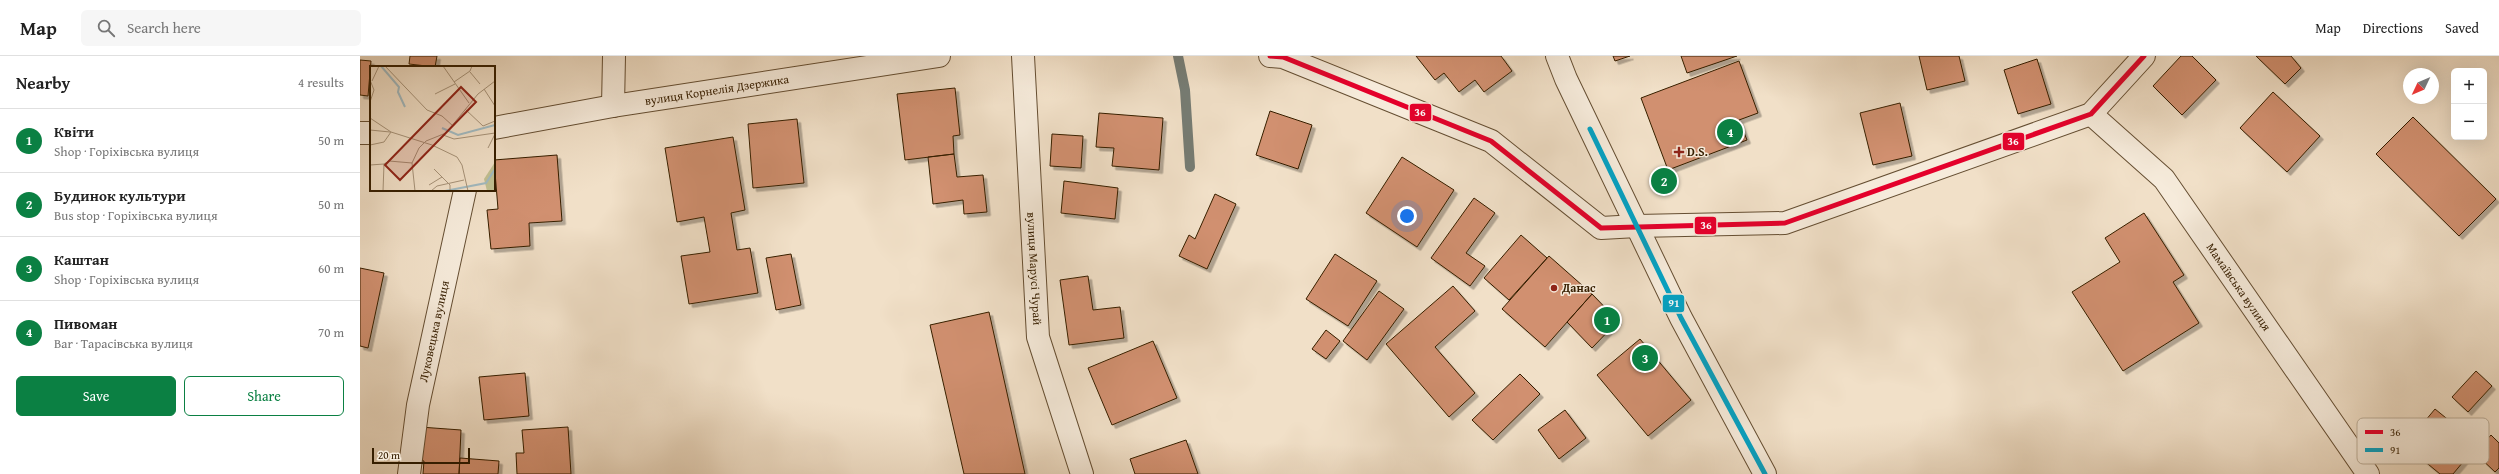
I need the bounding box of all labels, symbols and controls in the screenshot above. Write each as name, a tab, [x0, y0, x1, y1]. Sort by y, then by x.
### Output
search box	[81, 10, 361, 46]
text: Map	[20, 14, 57, 42]
icon: search	[95, 17, 117, 39]
text: Search here	[127, 17, 201, 38]
text: Map	[2315, 18, 2341, 38]
text: Directions	[2363, 18, 2423, 38]
text: Saved	[2445, 18, 2479, 38]
inset map	[370, 66, 495, 191]
north arrow	[2403, 68, 2439, 104]
map controls	[2451, 68, 2487, 140]
button: +	[2451, 68, 2487, 104]
text: Nearby	[16, 70, 70, 95]
street label: вулиця Корнелія Дзержика	[643, 70, 790, 109]
text: 4 results	[298, 73, 344, 92]
line badge: 36	[1409, 103, 1432, 122]
text: 36	[1414, 104, 1426, 120]
button: −	[2451, 104, 2487, 140]
pin: 4	[1717, 117, 1743, 147]
text: Квіти	[54, 121, 94, 142]
text: 1	[26, 131, 32, 150]
text: 50 m	[318, 131, 344, 150]
line badge: 36	[2002, 132, 2025, 151]
text: 36	[2007, 133, 2019, 149]
text: Shop · Горіхівська вулиця	[54, 142, 199, 161]
place label: D.S.	[1687, 143, 1708, 160]
marker: D.S.	[1674, 147, 1684, 157]
pin: 2	[1651, 166, 1677, 196]
text: Будинок культури	[54, 185, 186, 206]
text: 2	[26, 195, 32, 214]
text: 50 m	[318, 195, 344, 214]
text: Bus stop · Горіхівська вулиця	[54, 206, 218, 225]
your location	[1397, 206, 1417, 226]
street label: вулиця Марусі Чурай	[1023, 212, 1046, 326]
line badge: 36	[1694, 216, 1717, 235]
text: 36	[1700, 217, 1712, 233]
street label: Мамаївська вулиця	[2203, 239, 2275, 334]
text: Каштан	[54, 249, 109, 270]
text: 3	[26, 259, 32, 278]
text: 60 m	[318, 259, 344, 278]
text: Shop · Горіхівська вулиця	[54, 270, 199, 289]
street label: Луковецька вулиця	[414, 279, 453, 384]
place label: Данас	[1561, 279, 1596, 296]
marker: Данас	[1549, 283, 1559, 293]
line badge: 91	[1662, 294, 1685, 313]
text: 91	[1668, 295, 1680, 311]
pin: 1	[1594, 305, 1620, 335]
text: Пивоман	[54, 313, 118, 334]
text: 4	[26, 323, 32, 342]
text: 70 m	[318, 323, 344, 342]
text: Bar · Тарасівська вулиця	[54, 334, 193, 353]
pin: 3	[1632, 343, 1658, 373]
button: Save	[16, 376, 176, 416]
button: Share	[184, 376, 344, 416]
legend	[2357, 418, 2489, 464]
text: 36	[2390, 424, 2401, 440]
text: 91	[2390, 442, 2401, 458]
scale bar	[372, 446, 470, 465]
text: 20 m	[378, 447, 400, 463]

